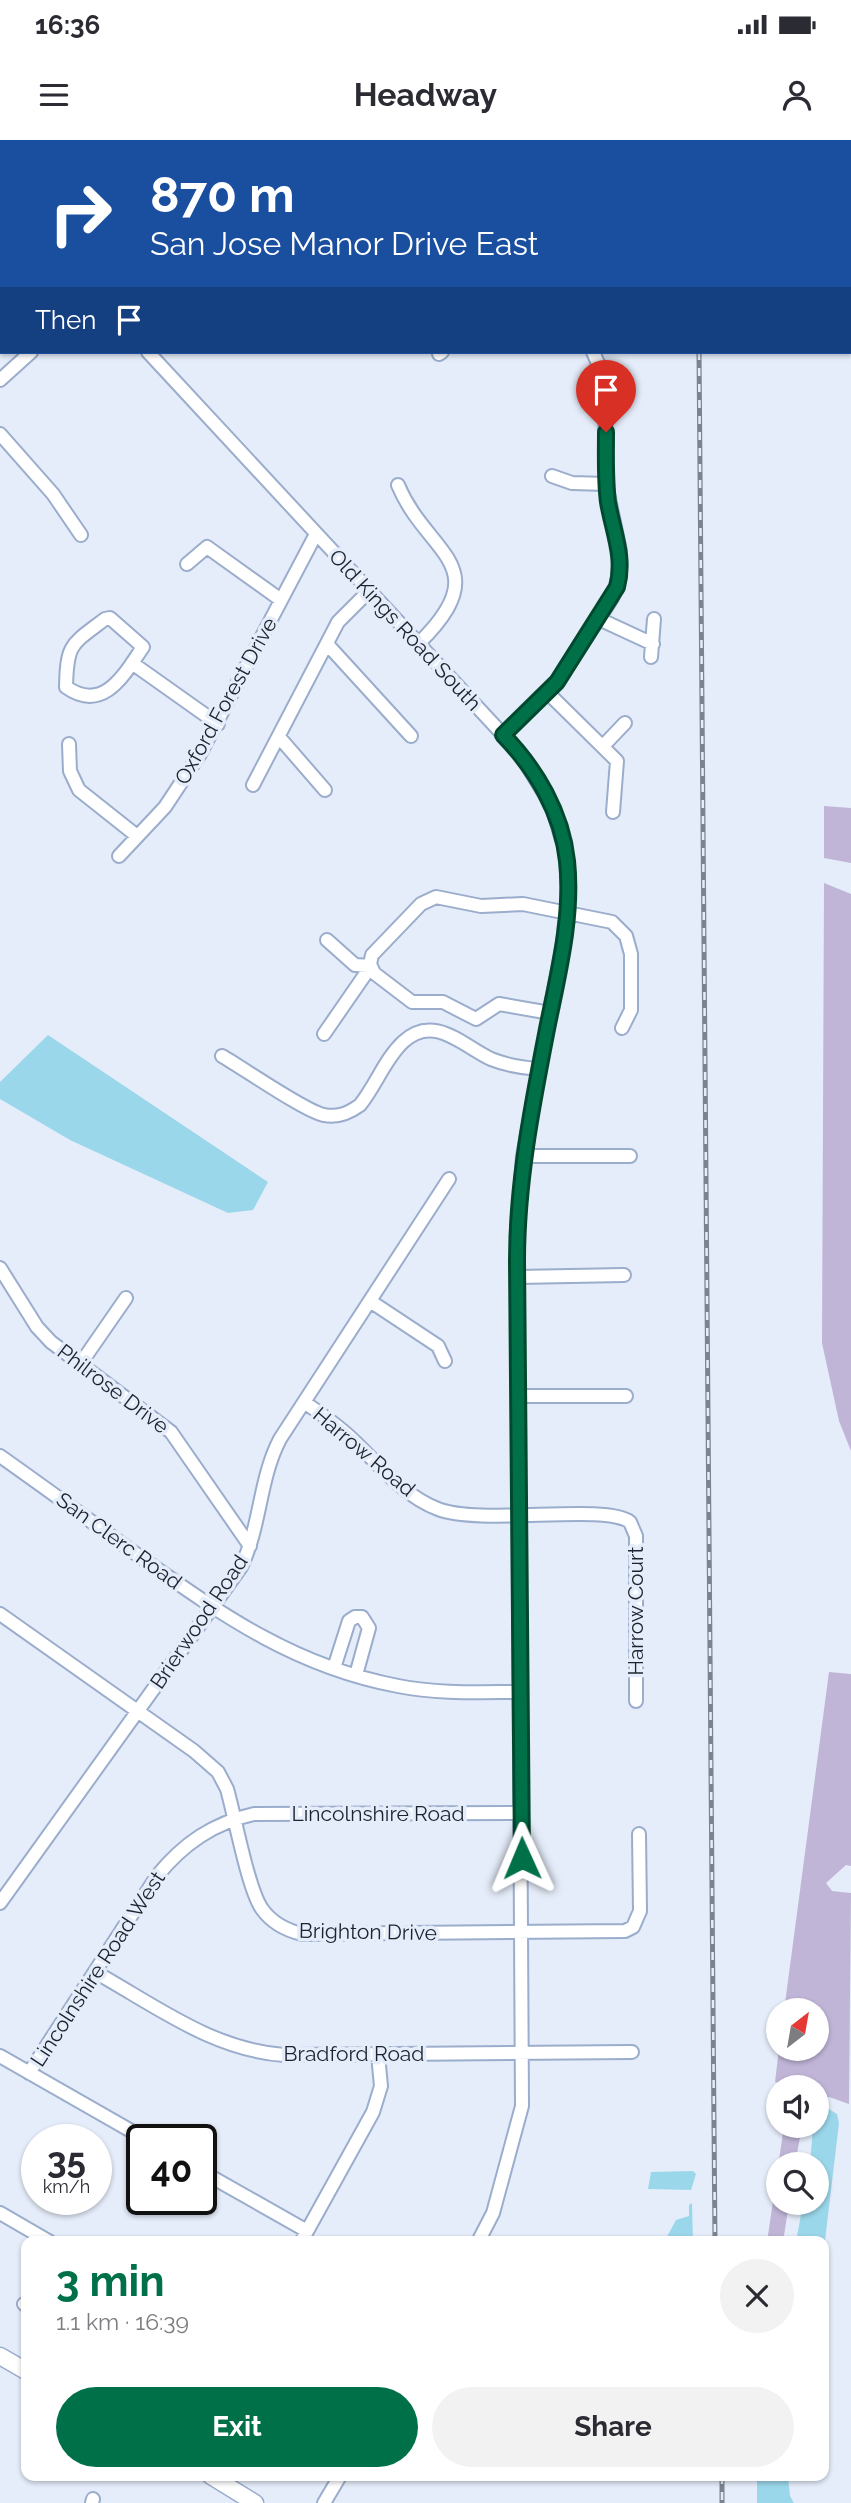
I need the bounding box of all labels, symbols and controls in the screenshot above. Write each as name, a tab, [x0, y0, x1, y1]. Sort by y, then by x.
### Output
text: 16:36	[35, 10, 100, 40]
icon: menu	[35, 76, 73, 114]
text: Headway	[354, 76, 497, 113]
icon: person	[778, 76, 816, 114]
text: 870 m	[150, 166, 295, 223]
icon: right	[35, 168, 126, 259]
text: San Jose Manor Drive East	[150, 225, 539, 262]
icon: arrive	[110, 301, 148, 339]
text: Then	[35, 305, 96, 335]
pin	[576, 360, 636, 432]
icon: arrive	[587, 371, 625, 409]
street label: Old Kings Road South	[324, 544, 487, 715]
street label: Oxford Forest Drive	[169, 613, 282, 789]
street label: Philrose Drive	[53, 1339, 174, 1439]
street label: Harrow Road	[308, 1402, 420, 1502]
street label: San Clerc Road	[52, 1487, 187, 1594]
street label: Harrow Court	[623, 1547, 648, 1675]
street label: Brierwood Road	[145, 1550, 253, 1693]
street label: Lincolnshire Road	[292, 1801, 465, 1826]
position arrow	[485, 1821, 559, 1895]
street label: Lincolnshire Road West	[25, 1866, 170, 2071]
street label: Brighton Drive	[299, 1918, 437, 1945]
north arrow	[766, 1998, 830, 2062]
map controls	[766, 1998, 829, 2215]
street label: Bradford Road	[284, 2041, 424, 2066]
button: sound	[766, 2075, 829, 2138]
speed limit sign: 40	[126, 2124, 217, 2215]
text: 35	[47, 2140, 86, 2181]
button: search	[766, 2152, 829, 2215]
text: km/h	[43, 2176, 90, 2197]
text: 3 min	[56, 2257, 165, 2306]
button: close	[720, 2259, 794, 2333]
text: 1.1 km · 16:39	[56, 2308, 189, 2335]
button: Exit	[56, 2387, 418, 2467]
button: Share	[432, 2387, 794, 2467]

